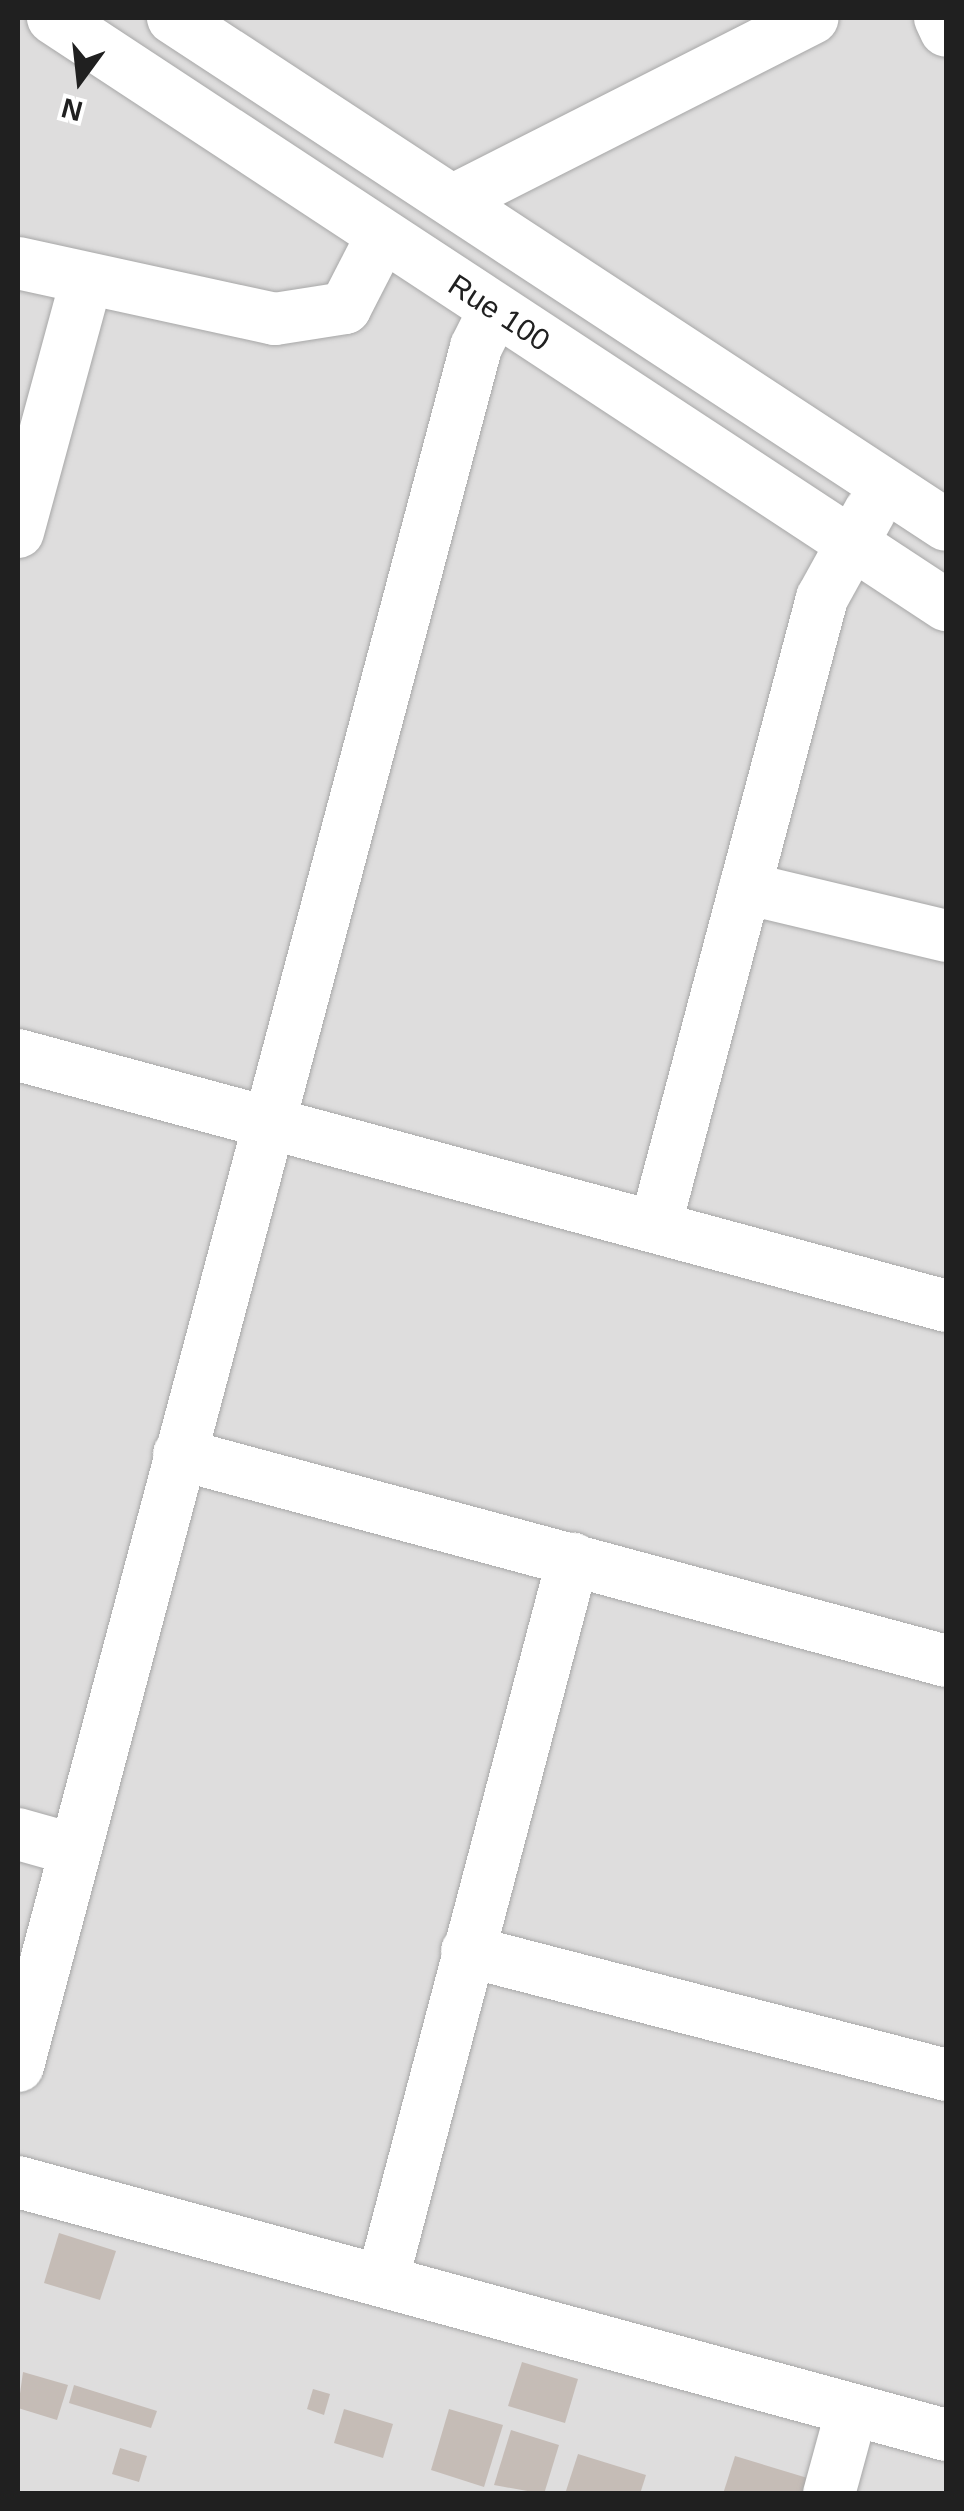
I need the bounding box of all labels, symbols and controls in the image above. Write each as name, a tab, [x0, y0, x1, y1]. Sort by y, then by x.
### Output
north arrow	[30, 30, 130, 130]
text: N	[58, 92, 86, 127]
street label: Rue 100	[442, 267, 556, 359]

